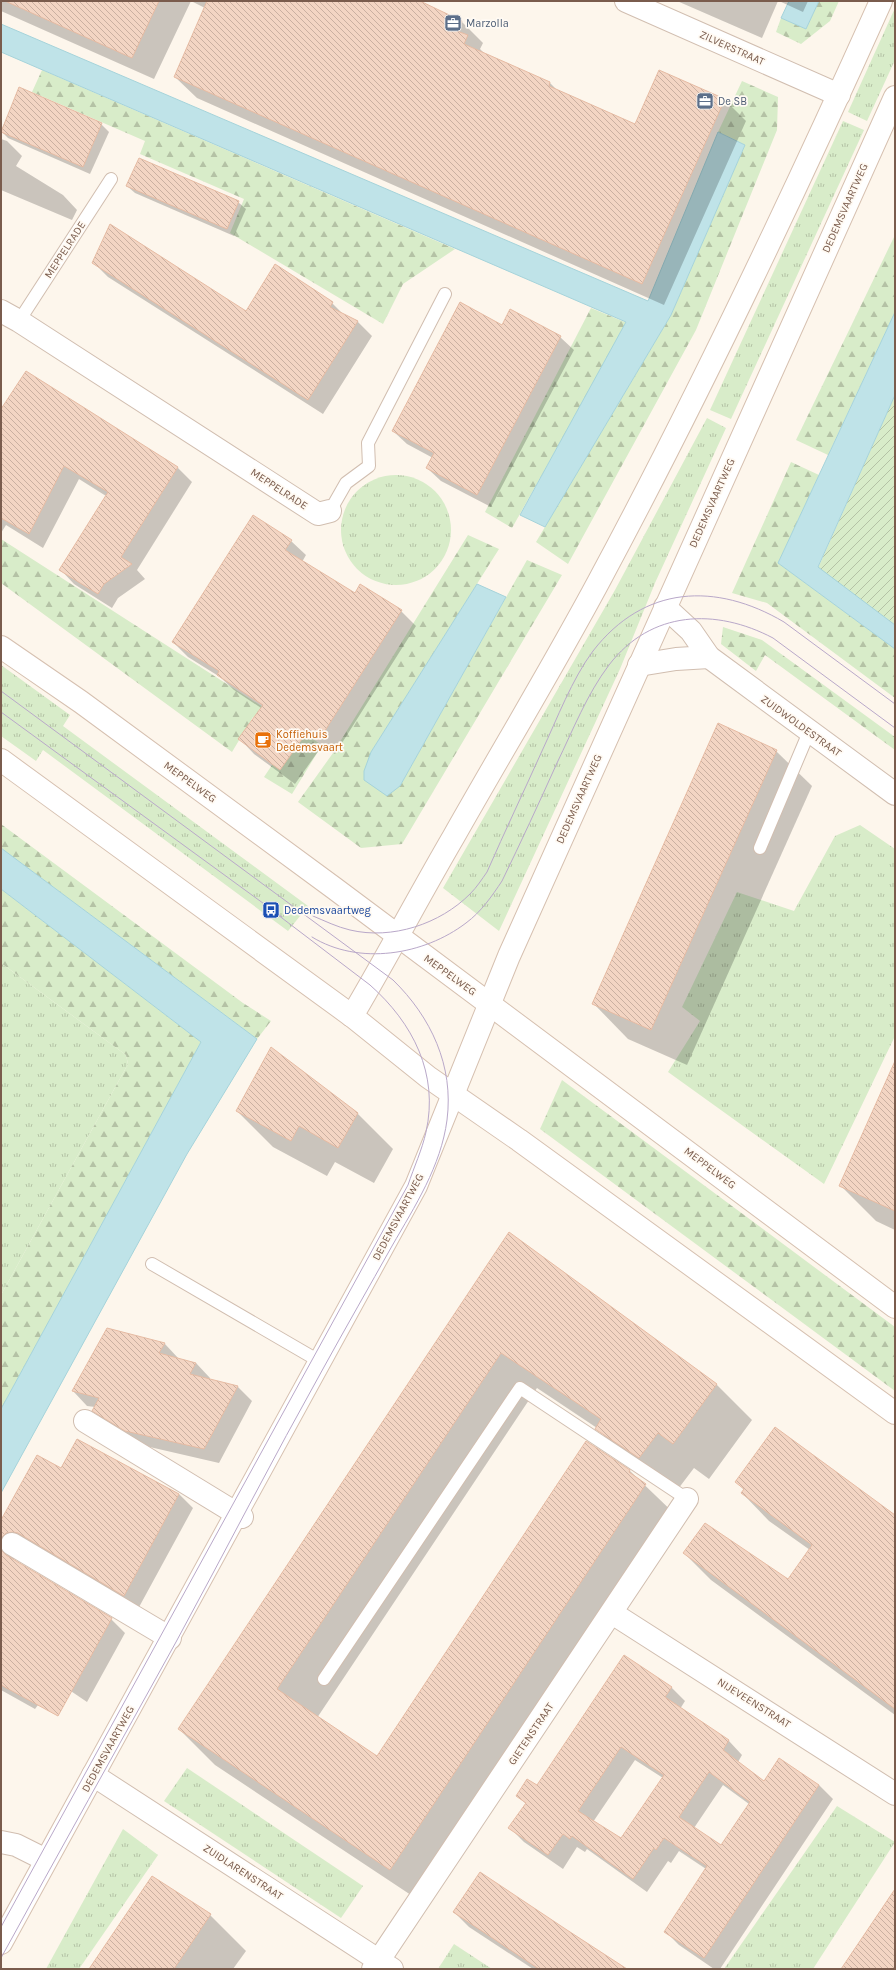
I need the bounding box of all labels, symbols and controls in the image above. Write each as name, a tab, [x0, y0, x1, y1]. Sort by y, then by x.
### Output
office icon: Marzolla	[443, 13, 463, 33]
place label: Marzolla	[466, 17, 509, 30]
street label: ZILVERSTRAAT	[697, 28, 767, 68]
office icon: De SB	[695, 91, 715, 111]
place label: De SB	[718, 95, 747, 108]
street label: DEDEMSVAARTWEG	[819, 161, 871, 255]
street label: MEPPELRADE	[42, 219, 88, 281]
street label: DEDEMSVAARTWEG	[686, 456, 738, 550]
street label: MEPPELRADE	[248, 466, 310, 512]
street label: ZUIDWOLDESTRAAT	[758, 692, 844, 760]
place label: Koffiehuis Dedemsvaart	[276, 728, 343, 754]
cafe icon: Koffiehuis Dedemsvaart	[253, 730, 273, 750]
street label: DEDEMSVAARTWEG	[553, 752, 605, 846]
street label: MEPPELWEG	[161, 759, 219, 805]
bus stop icon: Dedemsvaartweg	[261, 900, 281, 920]
place label: Dedemsvaartweg	[284, 904, 372, 917]
street label: MEPPELWEG	[421, 952, 479, 998]
street label: MEPPELWEG	[681, 1144, 739, 1192]
street label: DEDEMSVAARTWEG	[370, 1171, 426, 1263]
street label: NIJEVEENSTRAAT	[715, 1675, 793, 1731]
street label: GIETENSTRAAT	[505, 1700, 557, 1768]
street label: DEDEMSVAARTWEG	[79, 1704, 137, 1794]
street label: ZUIDLARENSTRAAT	[201, 1841, 286, 1903]

